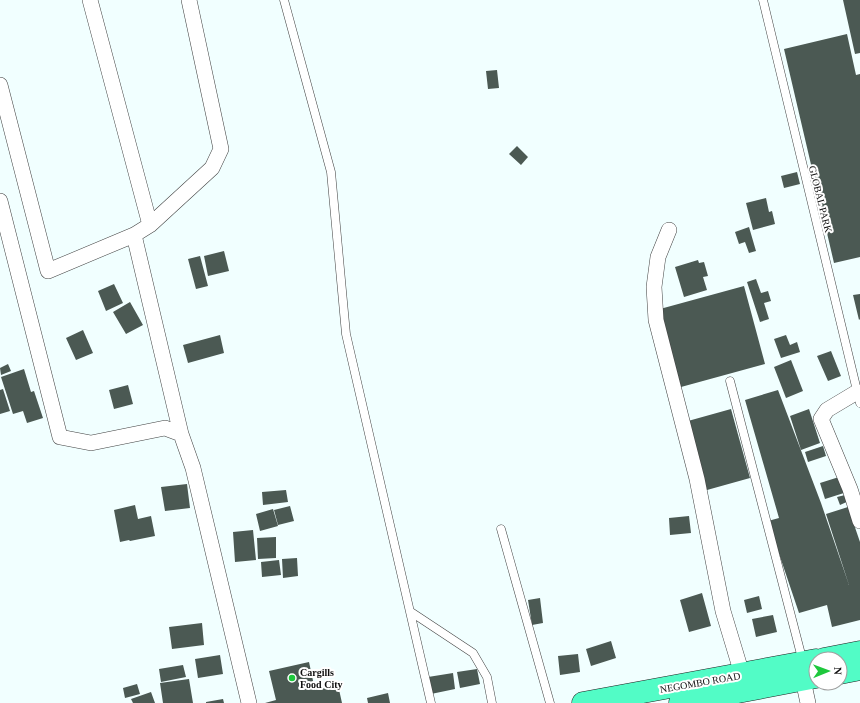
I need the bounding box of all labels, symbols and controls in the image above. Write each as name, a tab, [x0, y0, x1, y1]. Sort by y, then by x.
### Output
street label: GLOBAL PARK	[807, 165, 834, 234]
north arrow	[808, 651, 848, 691]
place label: Cargills Food City	[300, 667, 343, 690]
text: N	[832, 667, 844, 675]
street label: NEGOMBO ROAD	[659, 670, 741, 695]
marker: Cargills Food City	[287, 673, 297, 683]

